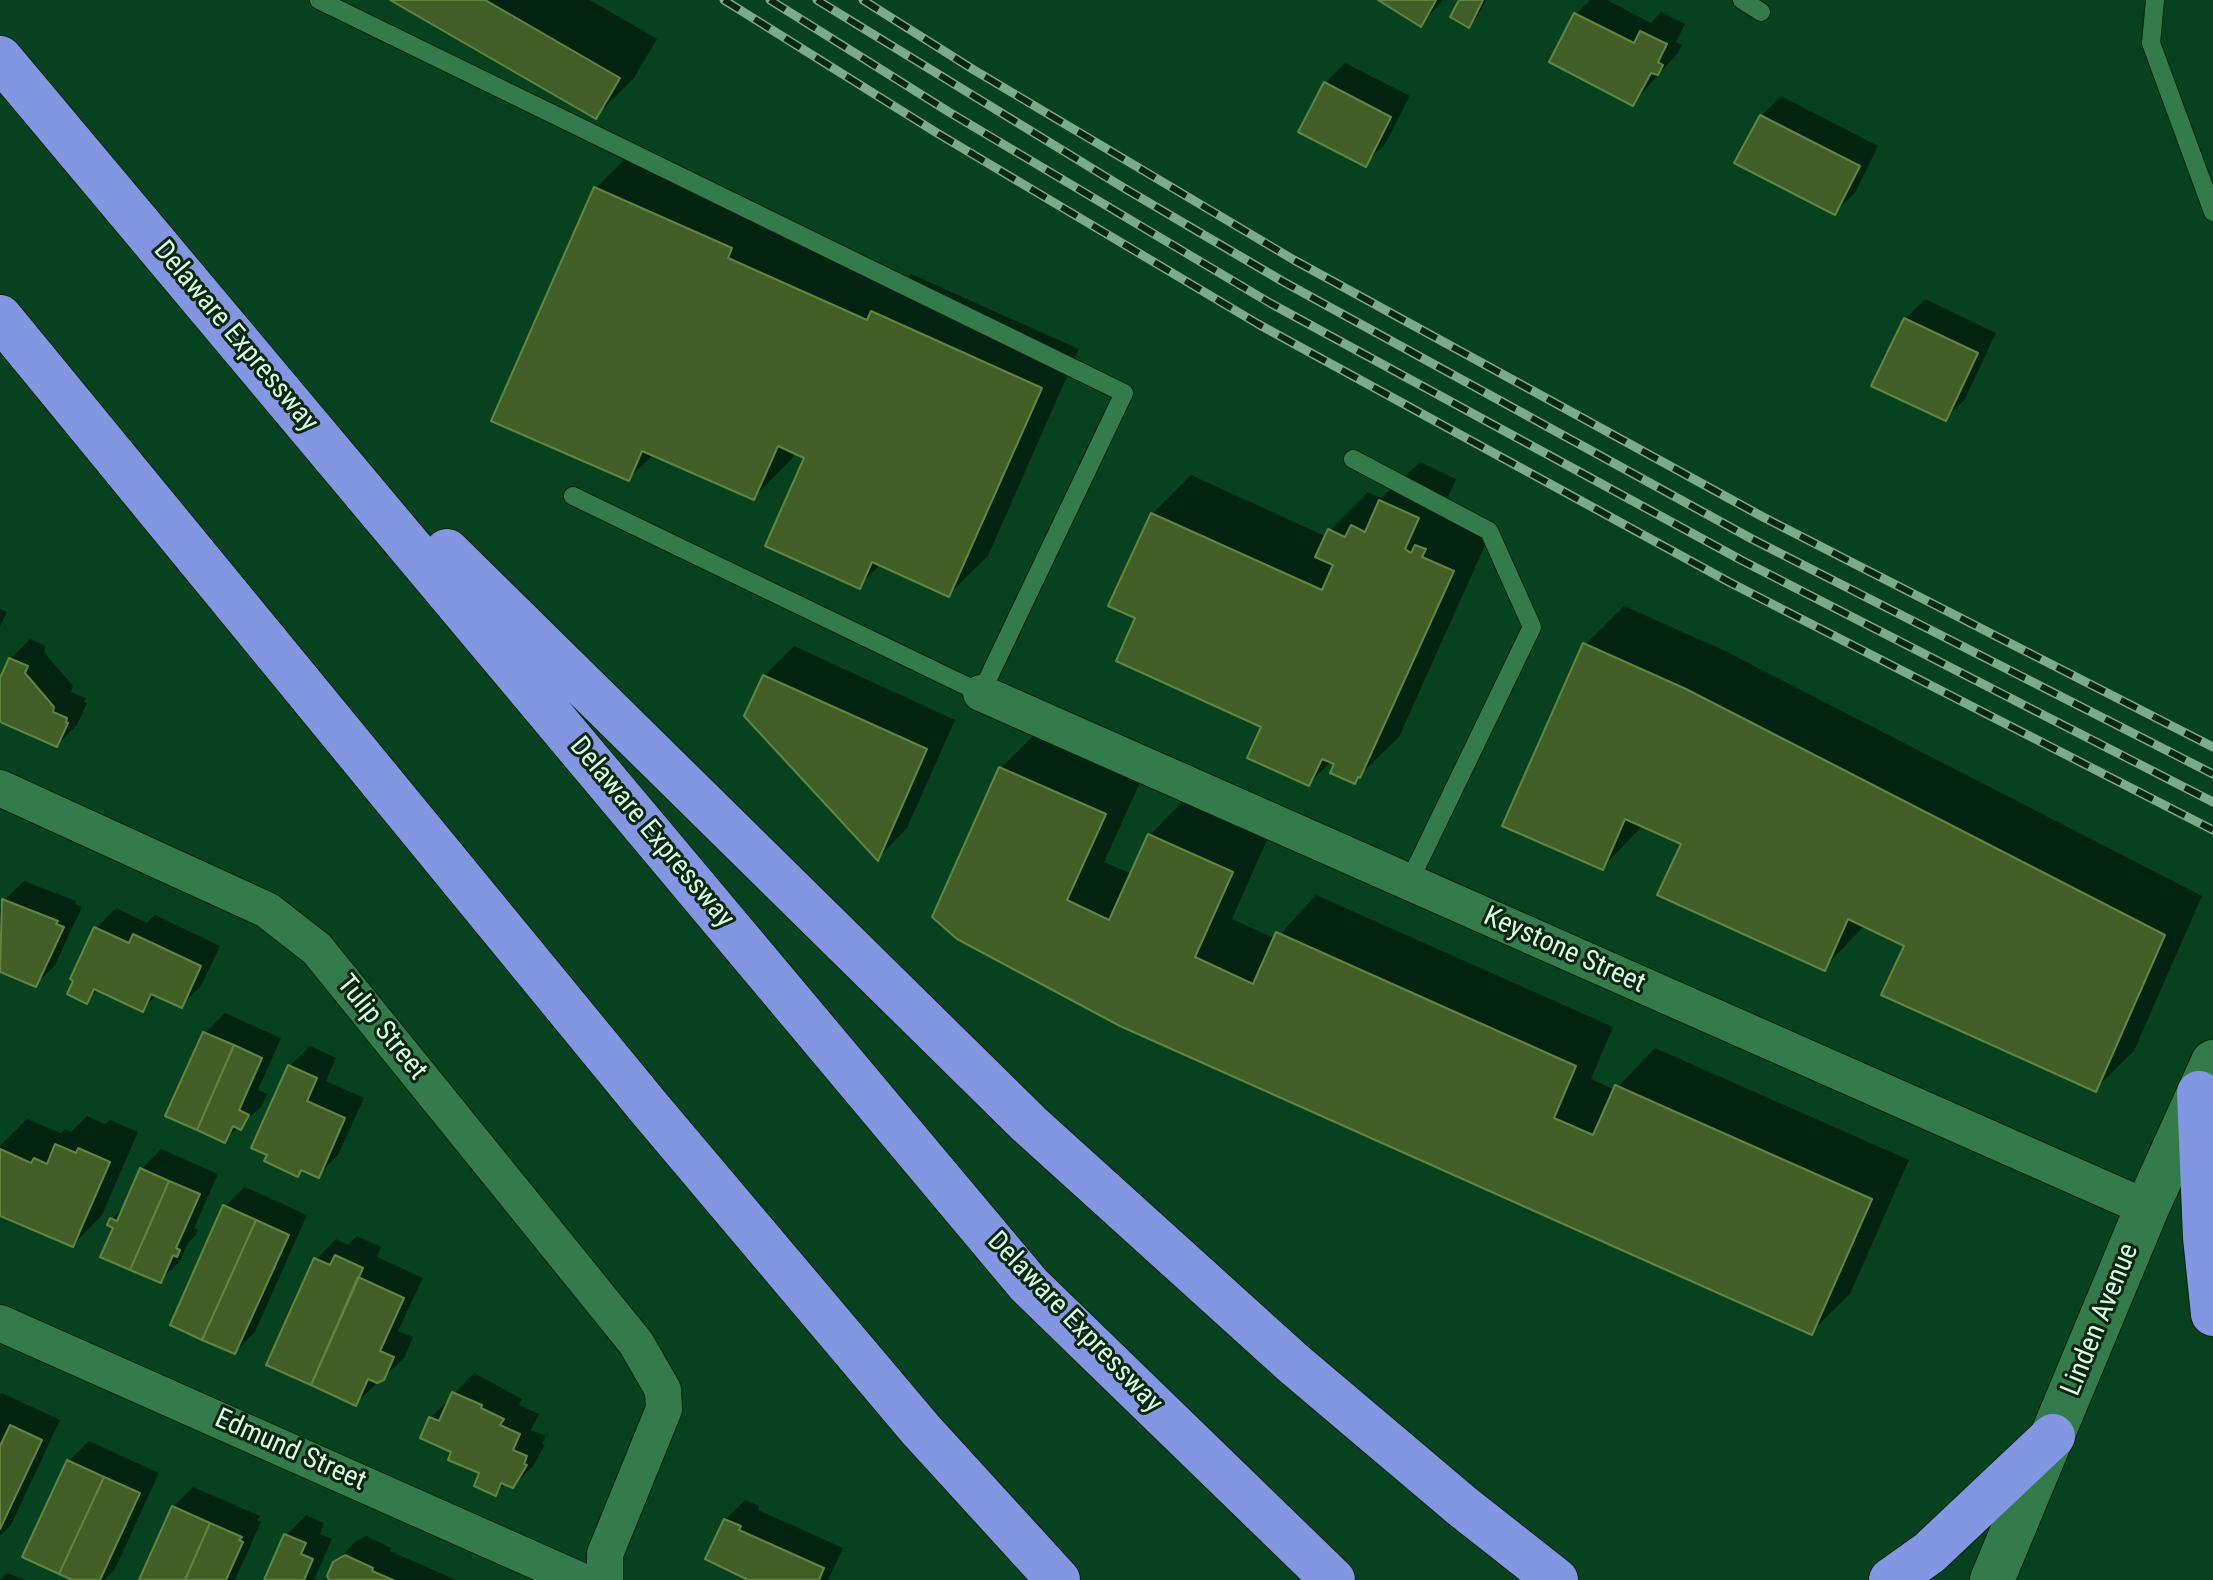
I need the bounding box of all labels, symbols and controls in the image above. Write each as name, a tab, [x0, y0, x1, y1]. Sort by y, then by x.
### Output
street label: Delaware Expressway	[146, 235, 324, 439]
street label: Delaware Expressway	[562, 731, 740, 935]
street label: Keystone Street	[1478, 900, 1650, 1002]
street label: Tulip Street	[328, 969, 434, 1087]
street label: Delaware Expressway	[979, 1226, 1169, 1420]
street label: Linden Avenue	[2055, 1239, 2147, 1401]
street label: Edmund Street	[209, 1403, 371, 1499]

